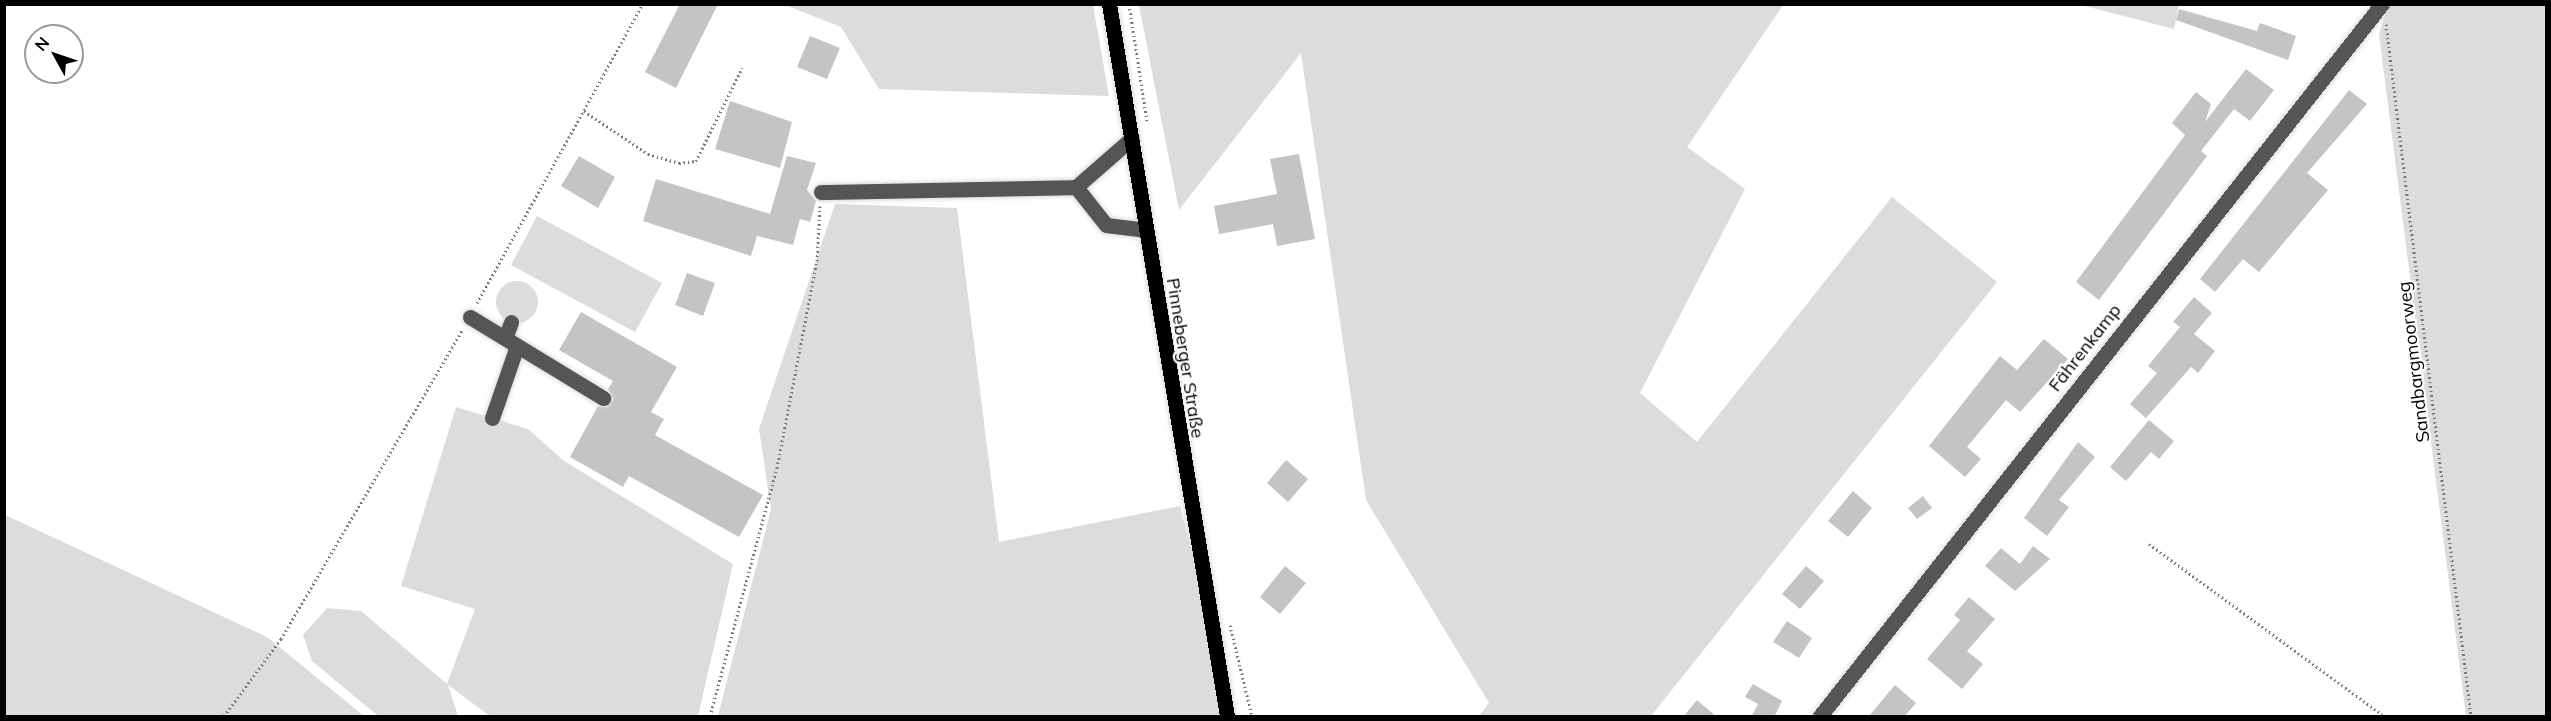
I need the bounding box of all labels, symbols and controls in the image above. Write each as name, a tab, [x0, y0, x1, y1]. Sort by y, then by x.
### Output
north arrow	[24, 24, 84, 84]
text: N	[30, 33, 53, 55]
street label: Pinneberger Straße	[1162, 276, 1208, 440]
street label: Sandbargmoorweg	[2393, 280, 2435, 444]
street label: Fährenkamp	[2044, 300, 2126, 396]

